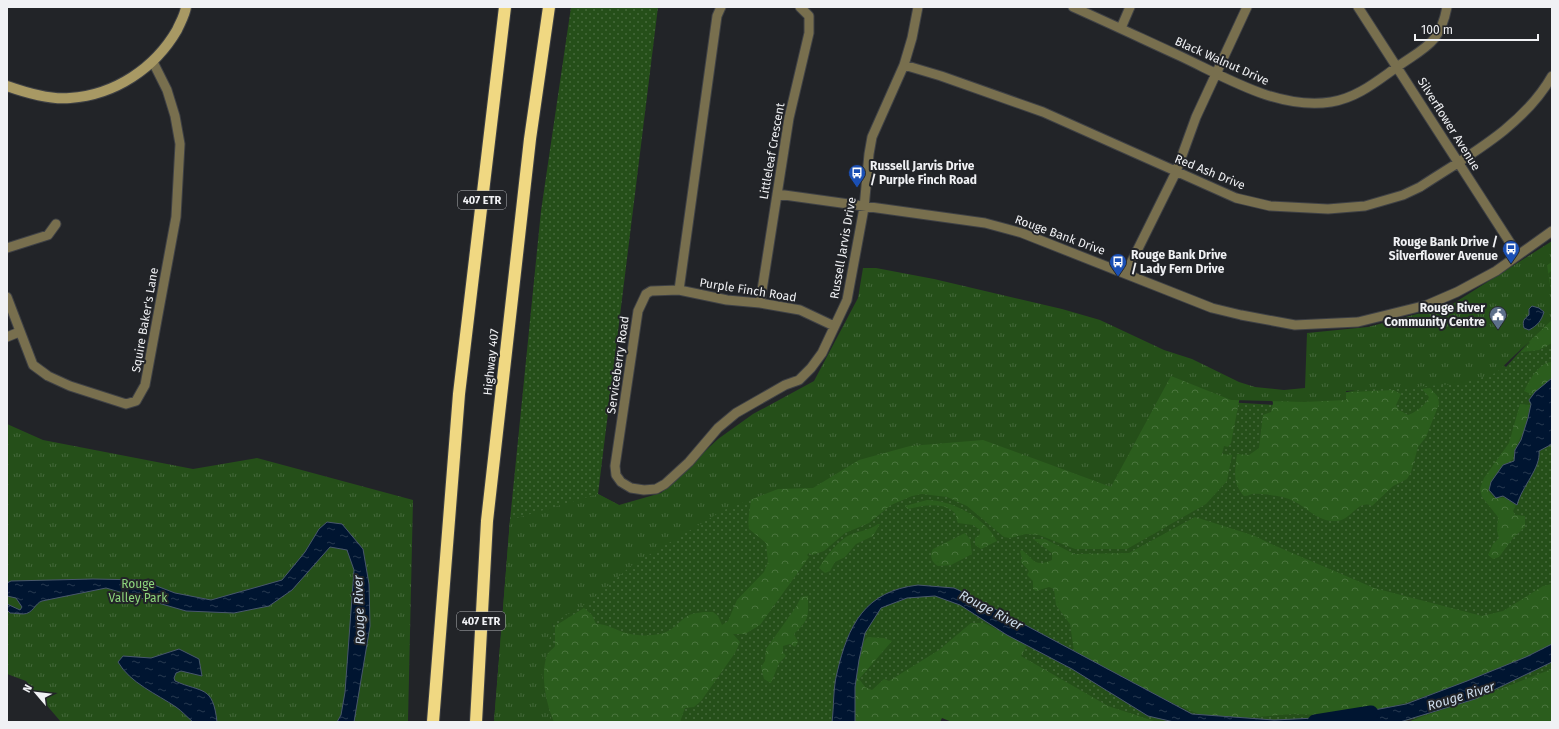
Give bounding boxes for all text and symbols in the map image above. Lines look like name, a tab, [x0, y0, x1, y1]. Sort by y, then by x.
scale bar	[1415, 16, 1538, 42]
text: 100 m	[1421, 23, 1453, 37]
street label: Black Walnut Drive	[1173, 34, 1271, 88]
street label: Silverflower Avenue	[1415, 75, 1483, 173]
street label: Littleleaf Crescent	[757, 101, 788, 200]
street label: Red Ash Drive	[1173, 151, 1247, 193]
place label: Russell Jarvis Drive / Purple Finch Road	[870, 159, 977, 187]
bus stop icon: Russell Jarvis Drive / Purple Finch Road	[847, 163, 867, 188]
road number: 407 ETR	[458, 191, 506, 209]
street label: Russell Jarvis Drive	[827, 196, 859, 300]
street label: Rouge Bank Drive	[1013, 212, 1107, 258]
place label: Rouge Bank Drive / Silverflower Avenue	[1389, 235, 1498, 263]
bus stop icon: Rouge Bank Drive / Silverflower Avenue	[1501, 239, 1521, 264]
place label: Rouge Bank Drive / Lady Fern Drive	[1131, 248, 1227, 276]
bus stop icon: Rouge Bank Drive / Lady Fern Drive	[1108, 252, 1128, 277]
street label: Squire Baker's Lane	[129, 266, 161, 374]
street label: Purple Finch Road	[698, 275, 798, 305]
place label: Rouge River Community Centre	[1384, 301, 1485, 329]
public building icon: Rouge River Community Centre	[1488, 305, 1508, 330]
street label: Serviceberry Road	[604, 315, 632, 415]
street label: Highway 407	[481, 328, 501, 396]
water label: Rouge River	[350, 574, 368, 645]
park label: Rouge Valley Park	[109, 577, 168, 605]
water label: Rouge River	[957, 587, 1026, 633]
road number: 407 ETR	[457, 612, 505, 630]
north arrow	[16, 673, 56, 713]
water label: Rouge River	[1426, 678, 1497, 713]
text: N	[20, 682, 35, 695]

